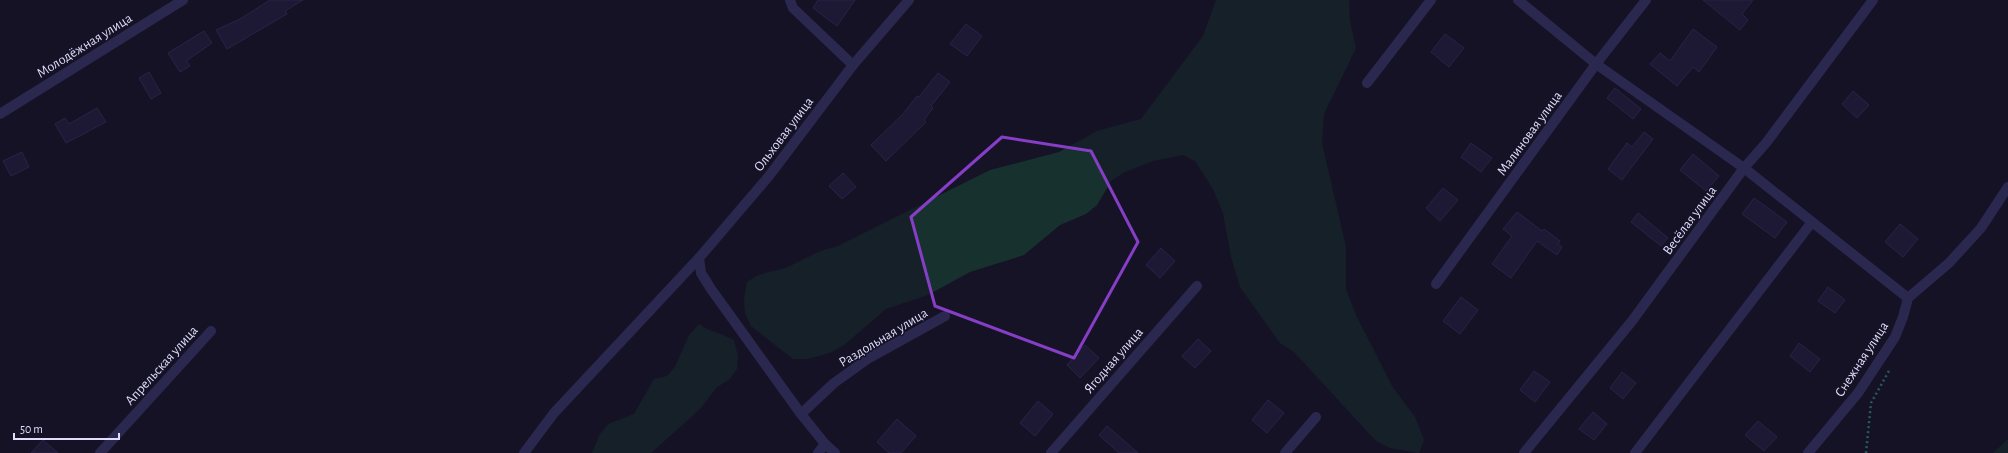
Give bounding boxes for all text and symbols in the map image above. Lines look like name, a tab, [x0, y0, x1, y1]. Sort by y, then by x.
street label: Молодёжная улица	[34, 11, 135, 81]
street label: Малиновая улица	[1495, 88, 1565, 178]
street label: Ольховая улица	[751, 94, 817, 174]
street label: Весёлая улица	[1660, 183, 1720, 258]
street label: Раздольная улица	[837, 306, 931, 370]
street label: Снежная улица	[1832, 319, 1892, 400]
street label: Апрельская улица	[123, 323, 201, 408]
street label: Ягодная улица	[1082, 325, 1146, 396]
scale bar	[14, 415, 119, 441]
text: 50 m	[20, 423, 43, 435]

